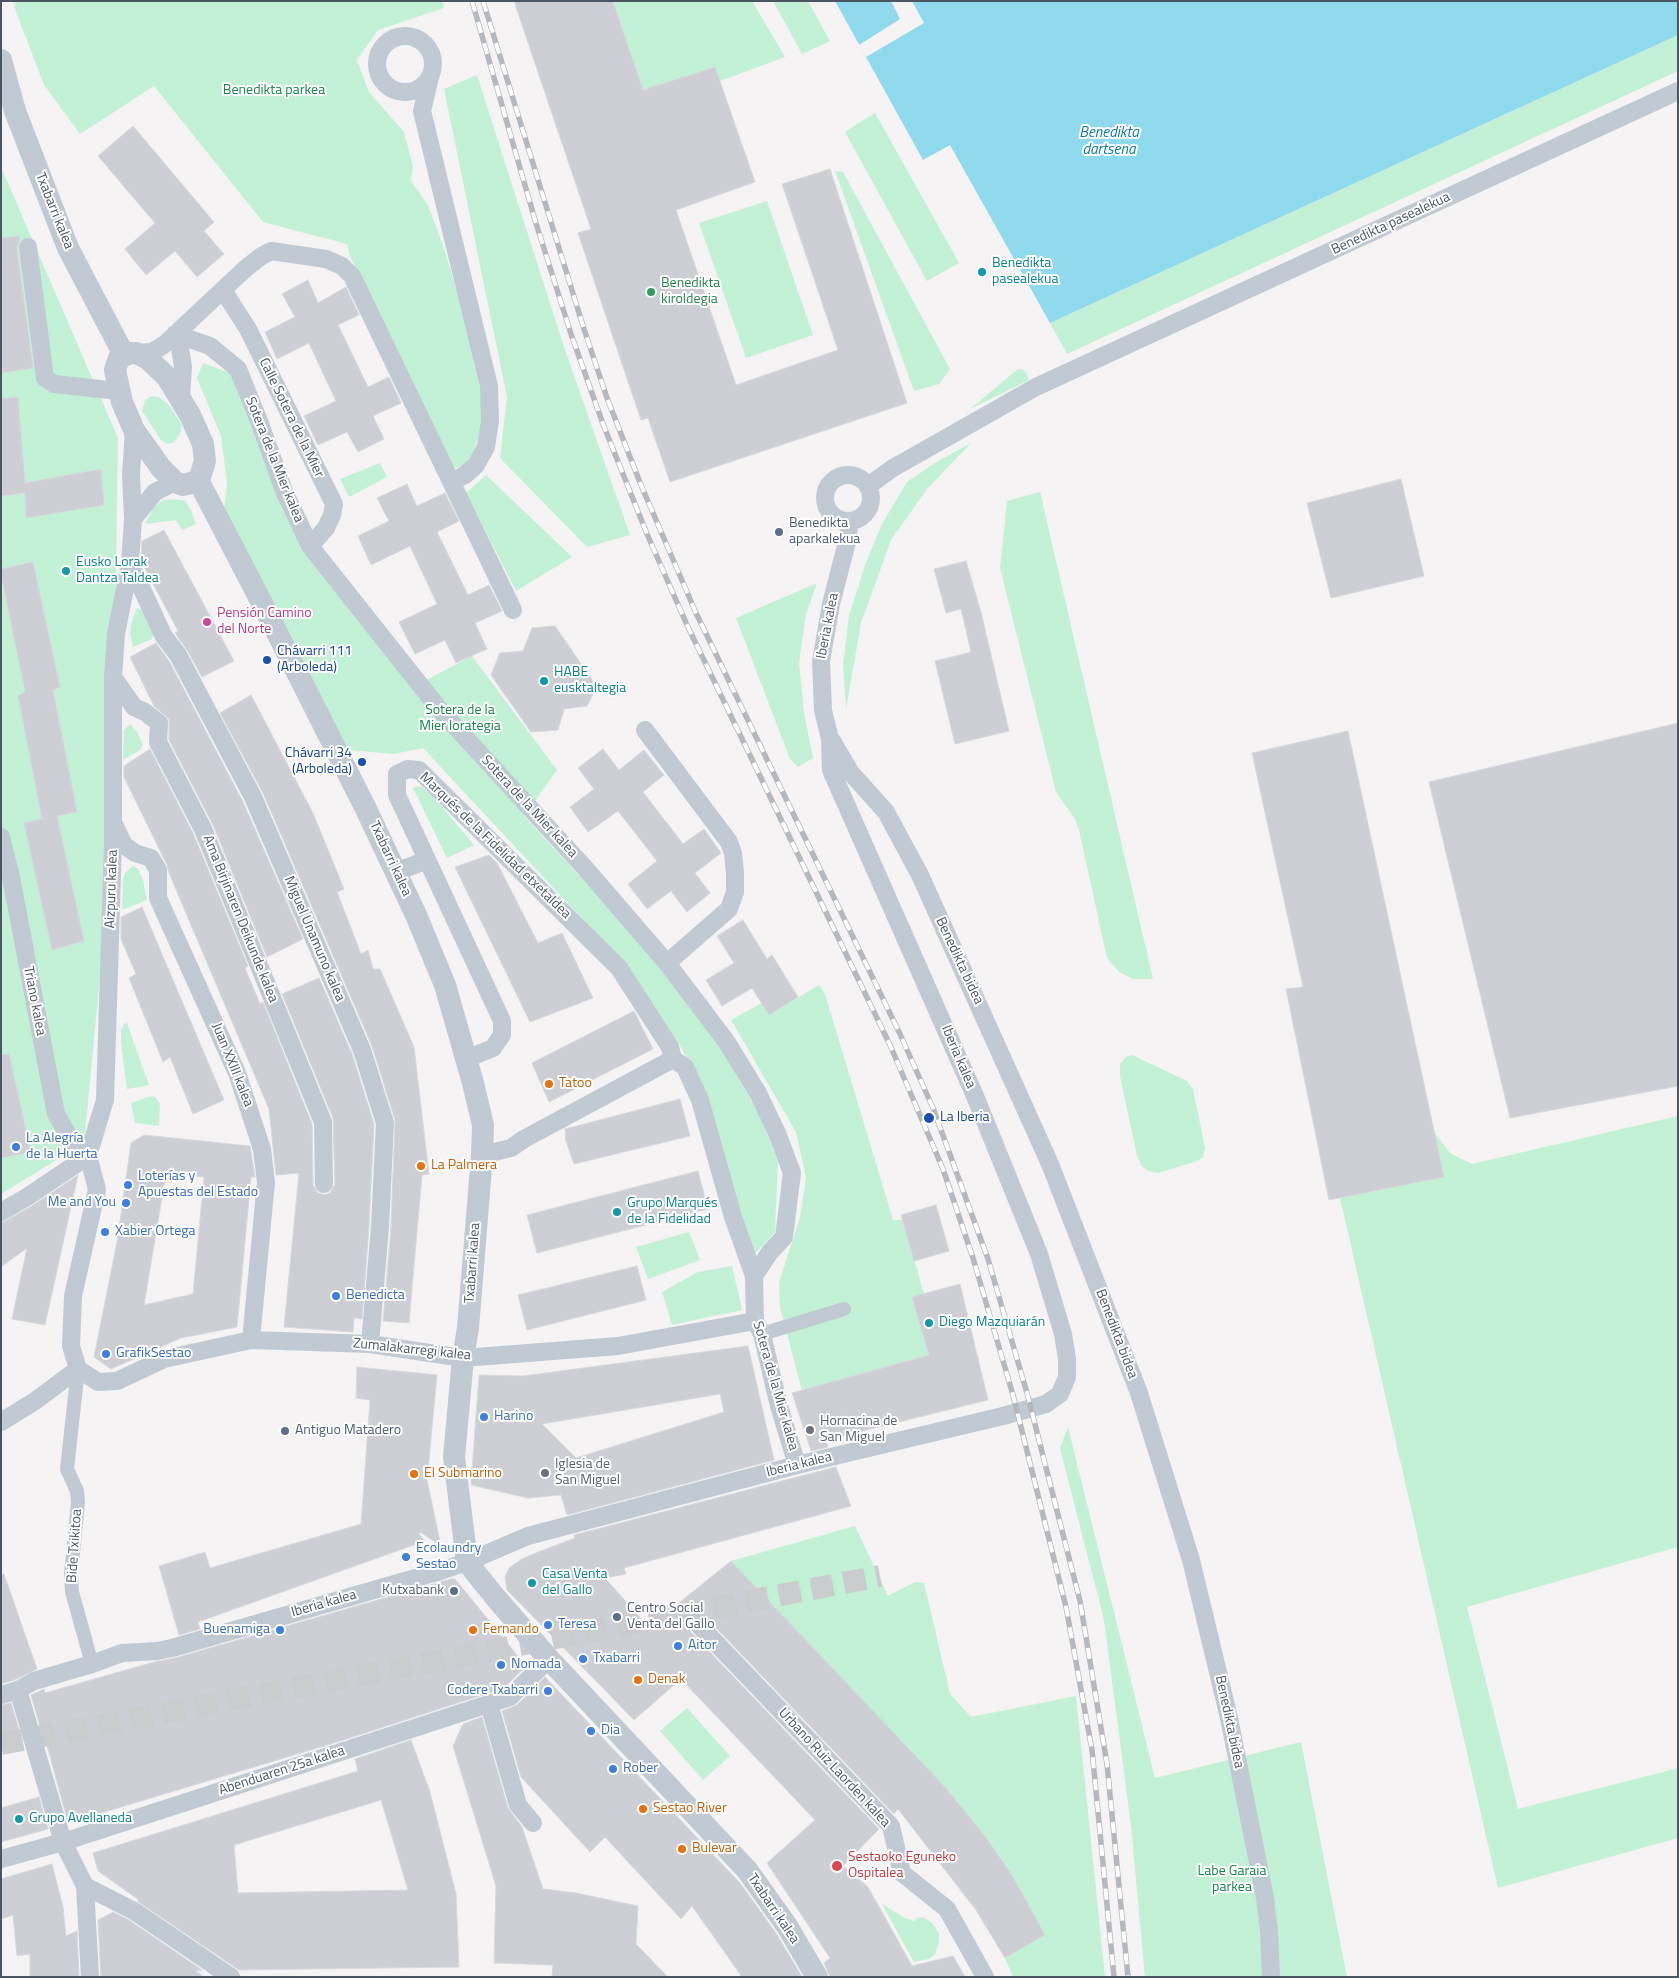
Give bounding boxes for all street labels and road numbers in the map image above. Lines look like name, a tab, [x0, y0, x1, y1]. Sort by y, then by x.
street label: Txabarri kalea	[31, 170, 77, 252]
street label: Benedikta pasealekua	[1329, 189, 1453, 259]
street label: Calle Sotera de la Mier	[255, 356, 327, 480]
street label: Sotera de la Mier kalea	[241, 395, 307, 525]
street label: Iberia kalea	[813, 592, 843, 660]
street label: Sotera de la Mier kalea	[477, 752, 581, 862]
street label: Marqués de la Fidelidad etxetaldea	[416, 769, 574, 923]
street label: Txabarri kalea	[365, 819, 415, 899]
street label: Ama Birjinaren Deikunde kalea	[199, 833, 281, 1005]
street label: Aizpuru kalea	[102, 849, 122, 929]
street label: Miguel Unamuno kalea	[280, 874, 348, 1004]
street label: Benedikta bidea	[931, 915, 987, 1007]
street label: Triano kalea	[19, 965, 49, 1037]
street label: Juan XXIII kalea	[208, 1021, 256, 1109]
street label: Iberia kalea	[937, 1023, 979, 1091]
street label: Txabarri kalea	[462, 1222, 484, 1304]
street label: Benedikta bidea	[1091, 1287, 1141, 1381]
street label: Sotera de la Mier kalea	[749, 1319, 801, 1453]
street label: Zumalakarregi kalea	[352, 1335, 472, 1365]
street label: Iberia kalea	[765, 1449, 833, 1481]
street label: Bide Txikitoa	[64, 1508, 86, 1584]
street label: Iberia kalea	[290, 1587, 358, 1621]
street label: Benedikta bidea	[1211, 1674, 1247, 1770]
street label: Urbano Ruiz Laorden kalea	[774, 1705, 894, 1831]
street label: Abenduaren 25a kalea	[217, 1743, 347, 1799]
street label: Txabarri kalea	[743, 1871, 803, 1947]

